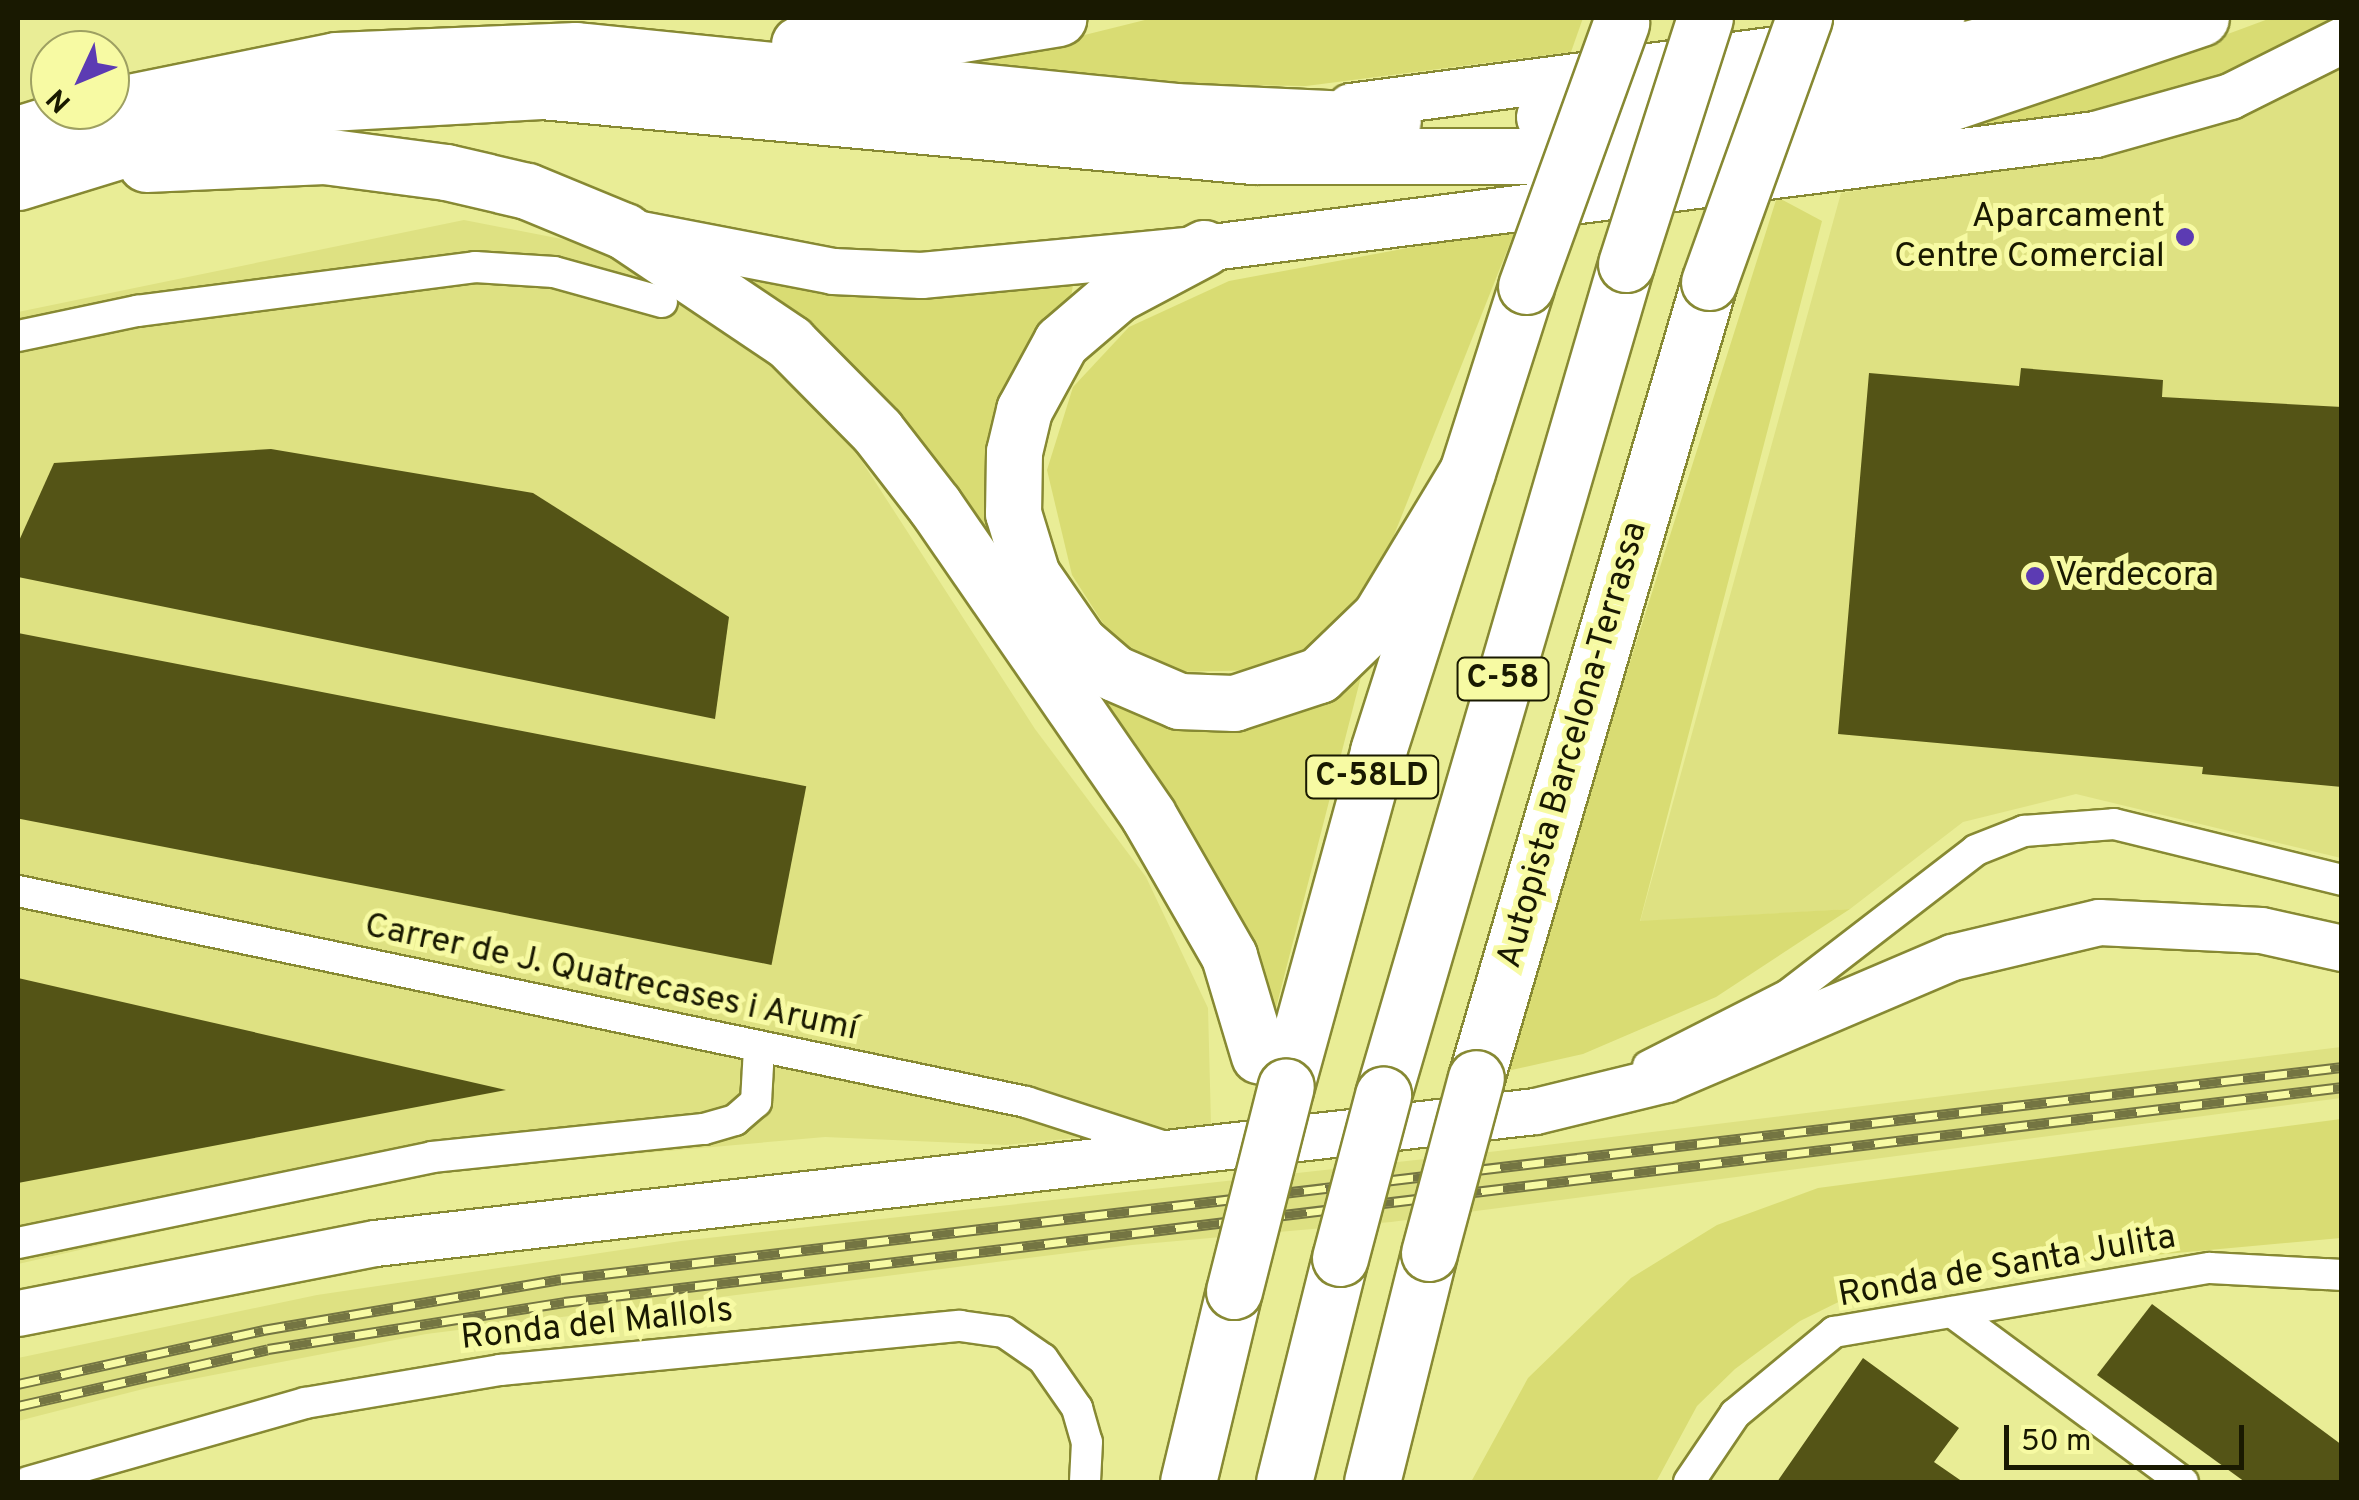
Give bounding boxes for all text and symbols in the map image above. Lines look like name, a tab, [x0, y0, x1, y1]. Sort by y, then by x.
north arrow	[30, 30, 130, 130]
text: N	[40, 80, 80, 119]
place label: Aparcament Centre Comercial	[1894, 196, 2165, 278]
marker: Aparcament Centre Comercial	[2174, 226, 2196, 248]
street label: Autopista Barcelona-Terrassa	[1489, 517, 1657, 973]
place label: Verdecora	[2055, 555, 2214, 597]
marker: Verdecora	[2024, 565, 2046, 587]
road number: C-58	[1456, 652, 1550, 706]
road number: C-58LD	[1304, 750, 1440, 804]
street label: Carrer de J. Quatrecases i Arumí	[360, 905, 862, 1051]
street label: Ronda de Santa Julita	[1835, 1217, 2179, 1317]
street label: Ronda del Mallols	[459, 1290, 735, 1360]
scale bar	[2009, 1405, 2249, 1467]
text: 50 m	[2021, 1424, 2091, 1461]

